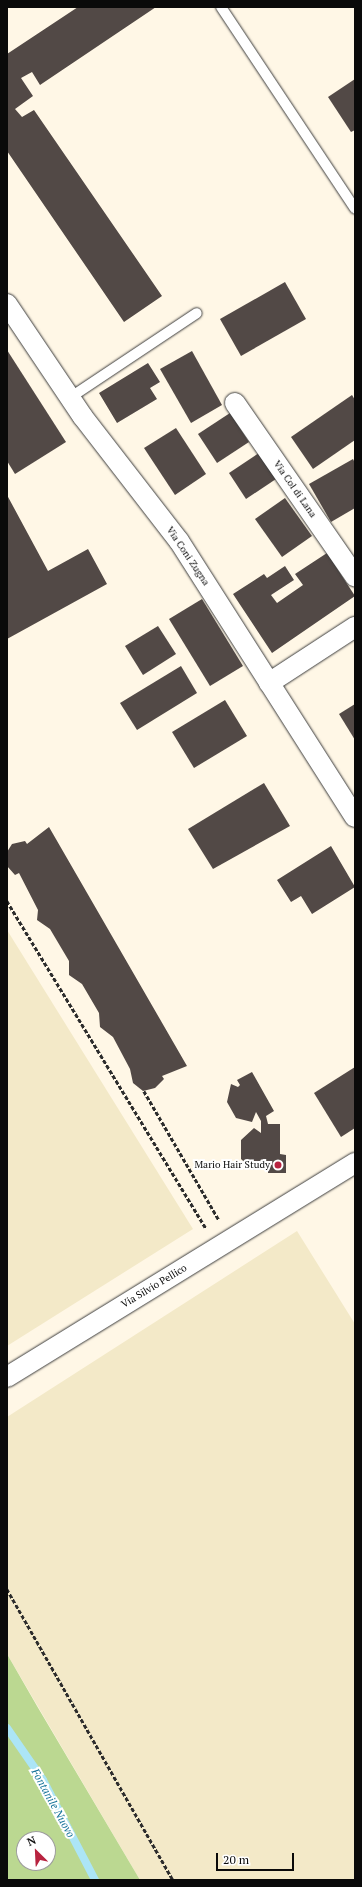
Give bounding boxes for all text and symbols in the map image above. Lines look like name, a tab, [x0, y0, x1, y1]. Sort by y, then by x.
street label: Via Col di Lana	[271, 458, 319, 520]
street label: Via Coni Zugna	[164, 524, 212, 588]
place label: Mario Hair Study	[194, 1159, 270, 1171]
marker: Mario Hair Study	[273, 1160, 283, 1170]
street label: Via Silvio Pellico	[119, 1262, 189, 1310]
water label: Fontanile Nuovo	[29, 1766, 77, 1840]
north arrow	[16, 1831, 56, 1871]
scale bar	[218, 1845, 296, 1871]
text: 20 m	[223, 1852, 249, 1867]

